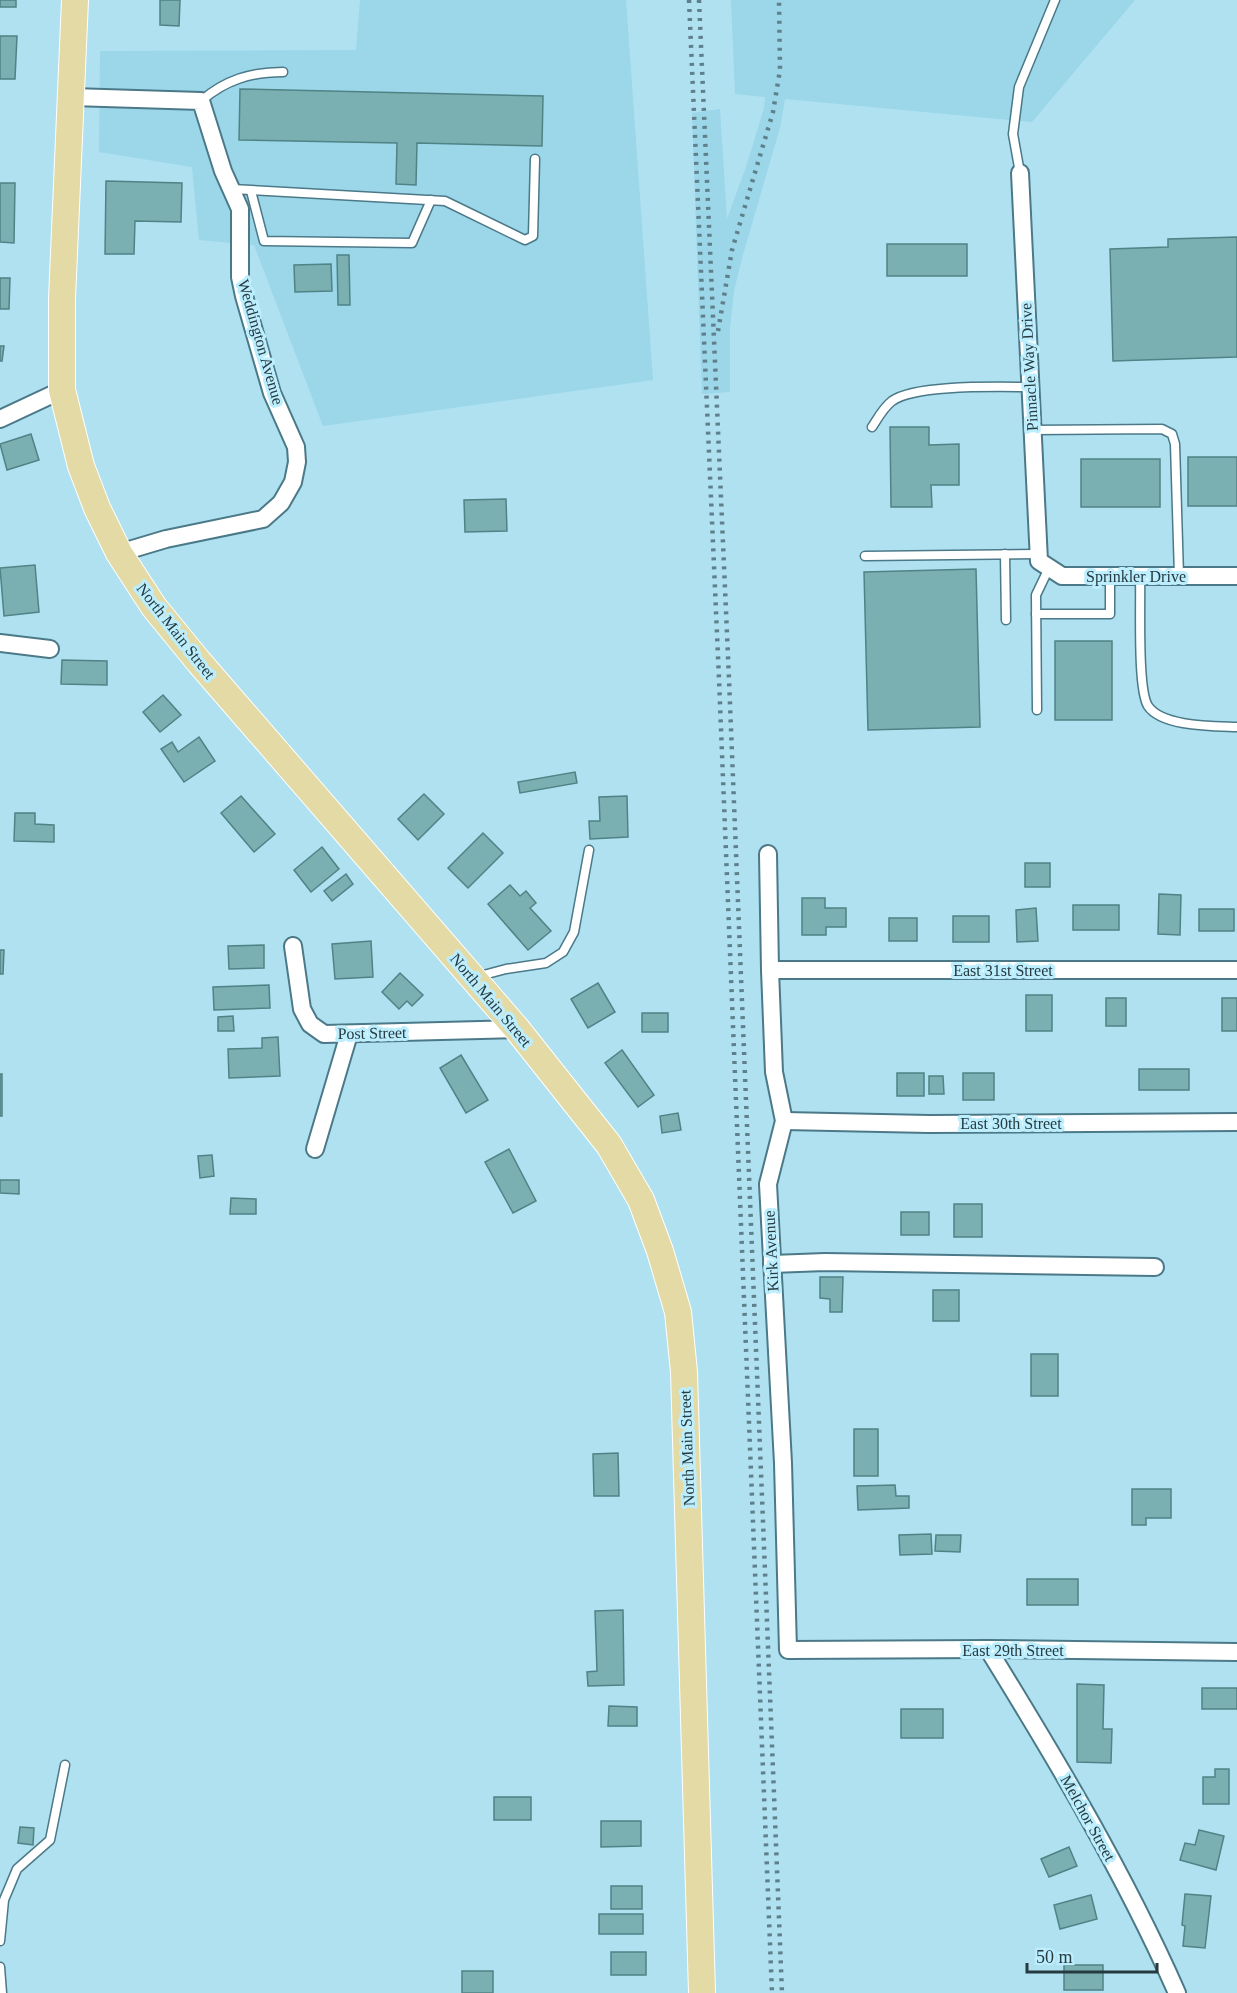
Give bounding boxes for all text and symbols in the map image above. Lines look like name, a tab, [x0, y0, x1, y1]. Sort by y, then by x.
street label: Weddington Avenue	[234, 277, 287, 407]
street label: Pinnacle Way Drive	[1017, 303, 1042, 431]
street label: Sprinkler Drive	[1086, 568, 1186, 586]
street label: North Main Street	[133, 580, 219, 683]
street label: North Main Street	[447, 950, 535, 1050]
street label: East 31st Street	[953, 962, 1053, 979]
street label: Post Street	[337, 1024, 407, 1042]
street label: East 30th Street	[960, 1115, 1062, 1132]
street label: Kirk Avenue	[760, 1210, 782, 1292]
street label: North Main Street	[676, 1389, 698, 1506]
street label: East 29th Street	[962, 1642, 1064, 1659]
street label: Melchor Street	[1057, 1772, 1119, 1864]
scale bar	[1027, 1936, 1158, 1974]
text: 50 m	[1036, 1947, 1073, 1967]

